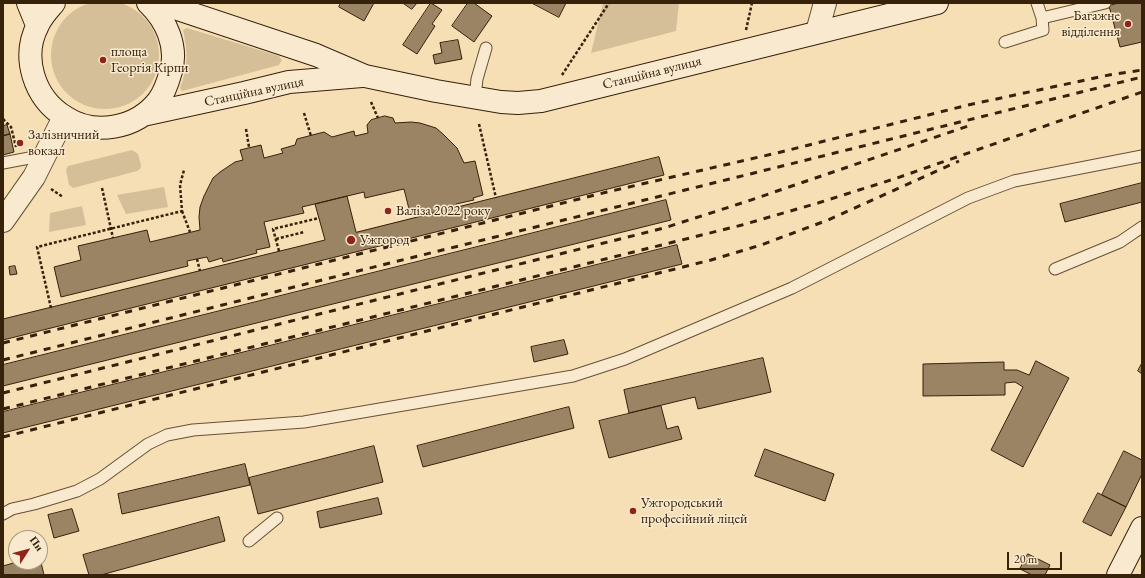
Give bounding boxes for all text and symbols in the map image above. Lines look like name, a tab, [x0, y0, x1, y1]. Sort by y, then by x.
place label: Багажне відділення	[1061, 8, 1120, 40]
marker: Багажне відділення	[1123, 19, 1133, 29]
place label: площа Георгія Кірпи	[111, 44, 188, 76]
street label: Станційна вулиця	[601, 53, 703, 93]
marker: площа Георгія Кірпи	[98, 55, 108, 65]
street label: Станційна вулиця	[203, 73, 305, 111]
place label: Залізничний вокзал	[28, 127, 99, 160]
marker: Залізничний вокзал	[15, 138, 25, 148]
place label: Валіза 2022 року	[396, 203, 490, 219]
marker: Валіза 2022 року	[383, 206, 393, 216]
place label: Ужгород	[360, 232, 409, 248]
marker: Ужгород	[345, 234, 357, 246]
place label: Ужгородський професійний ліцей	[641, 495, 747, 528]
marker: Ужгородський професійний ліцей	[628, 506, 638, 516]
north arrow	[8, 530, 48, 570]
text: Пн	[27, 533, 47, 554]
scale bar	[1009, 544, 1064, 570]
text: 20 m	[1014, 551, 1037, 567]

